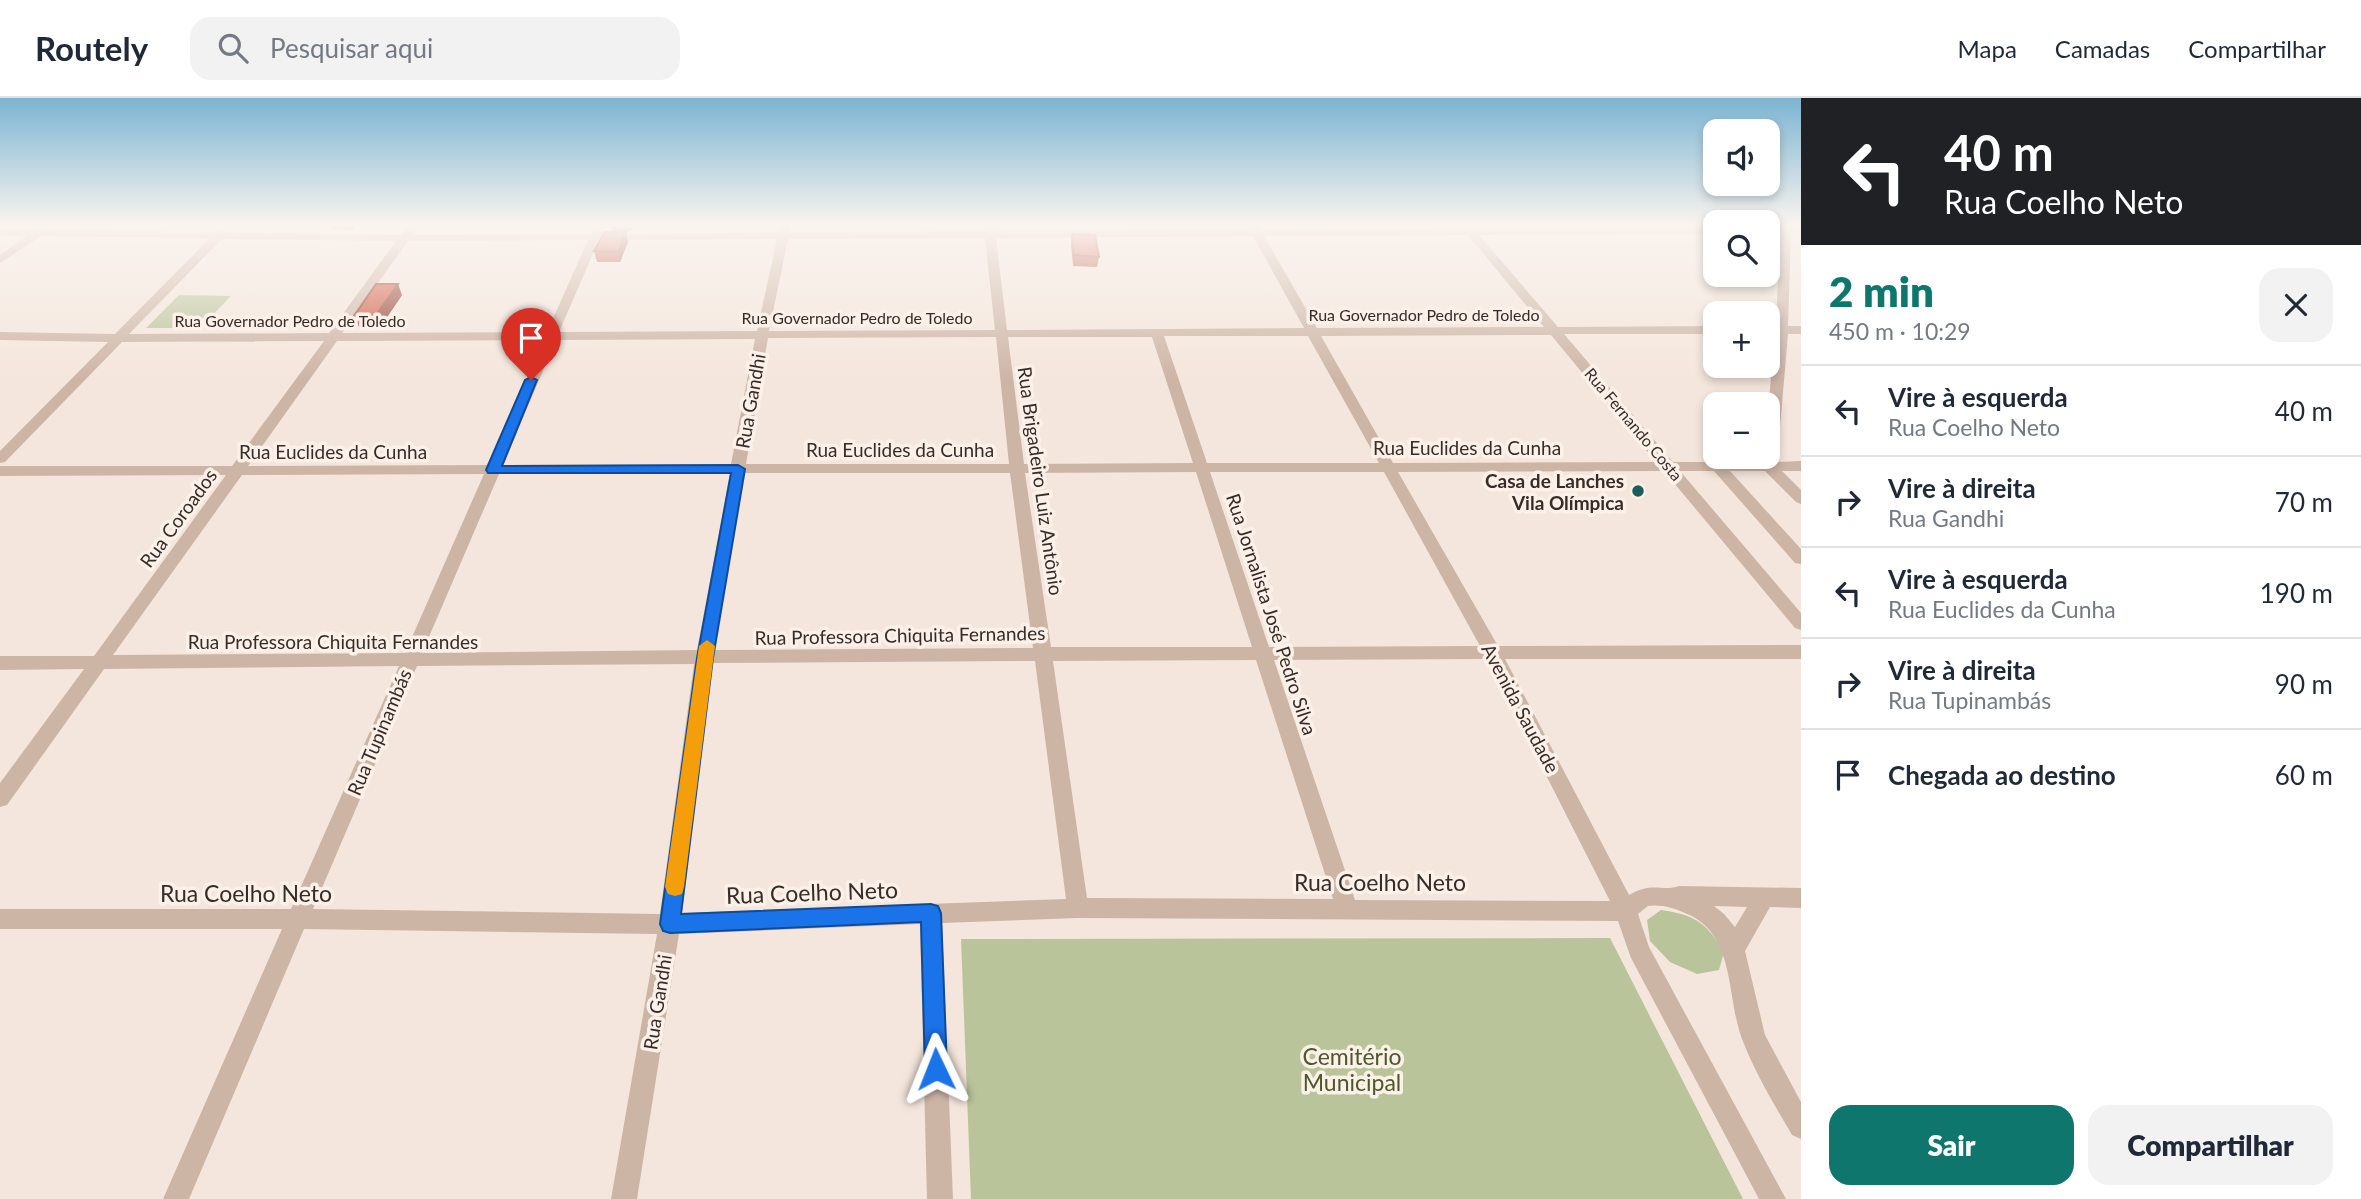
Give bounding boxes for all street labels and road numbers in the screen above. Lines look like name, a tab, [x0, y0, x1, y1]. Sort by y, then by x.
street label: Rua Governador Pedro de Toledo	[1308, 305, 1540, 324]
street label: Rua Governador Pedro de Toledo	[741, 308, 973, 327]
street label: Rua Governador Pedro de Toledo	[174, 311, 406, 330]
street label: Rua Gandhi	[730, 352, 770, 450]
street label: Rua Fernando Costa	[1581, 364, 1687, 484]
street label: Rua Brigadeiro Luiz Antônio	[1014, 365, 1068, 597]
street label: Rua Euclides da Cunha	[1373, 436, 1561, 459]
street label: Rua Euclides da Cunha	[806, 438, 994, 461]
street label: Rua Euclides da Cunha	[239, 440, 427, 463]
street label: Rua Coroados	[135, 464, 221, 572]
street label: Rua Jornalista José Pedro Silva	[1222, 490, 1322, 738]
street label: Rua Professora Chiquita Fernandes	[755, 621, 1045, 649]
street label: Rua Professora Chiquita Fernandes	[188, 630, 478, 653]
street label: Avenida Saudade	[1477, 640, 1565, 776]
street label: Rua Tupinambás	[342, 665, 416, 799]
street label: Rua Coelho Neto	[1294, 868, 1466, 896]
street label: Rua Coelho Neto	[726, 875, 898, 909]
street label: Rua Coelho Neto	[160, 879, 332, 907]
street label: Rua Gandhi	[638, 953, 676, 1051]

